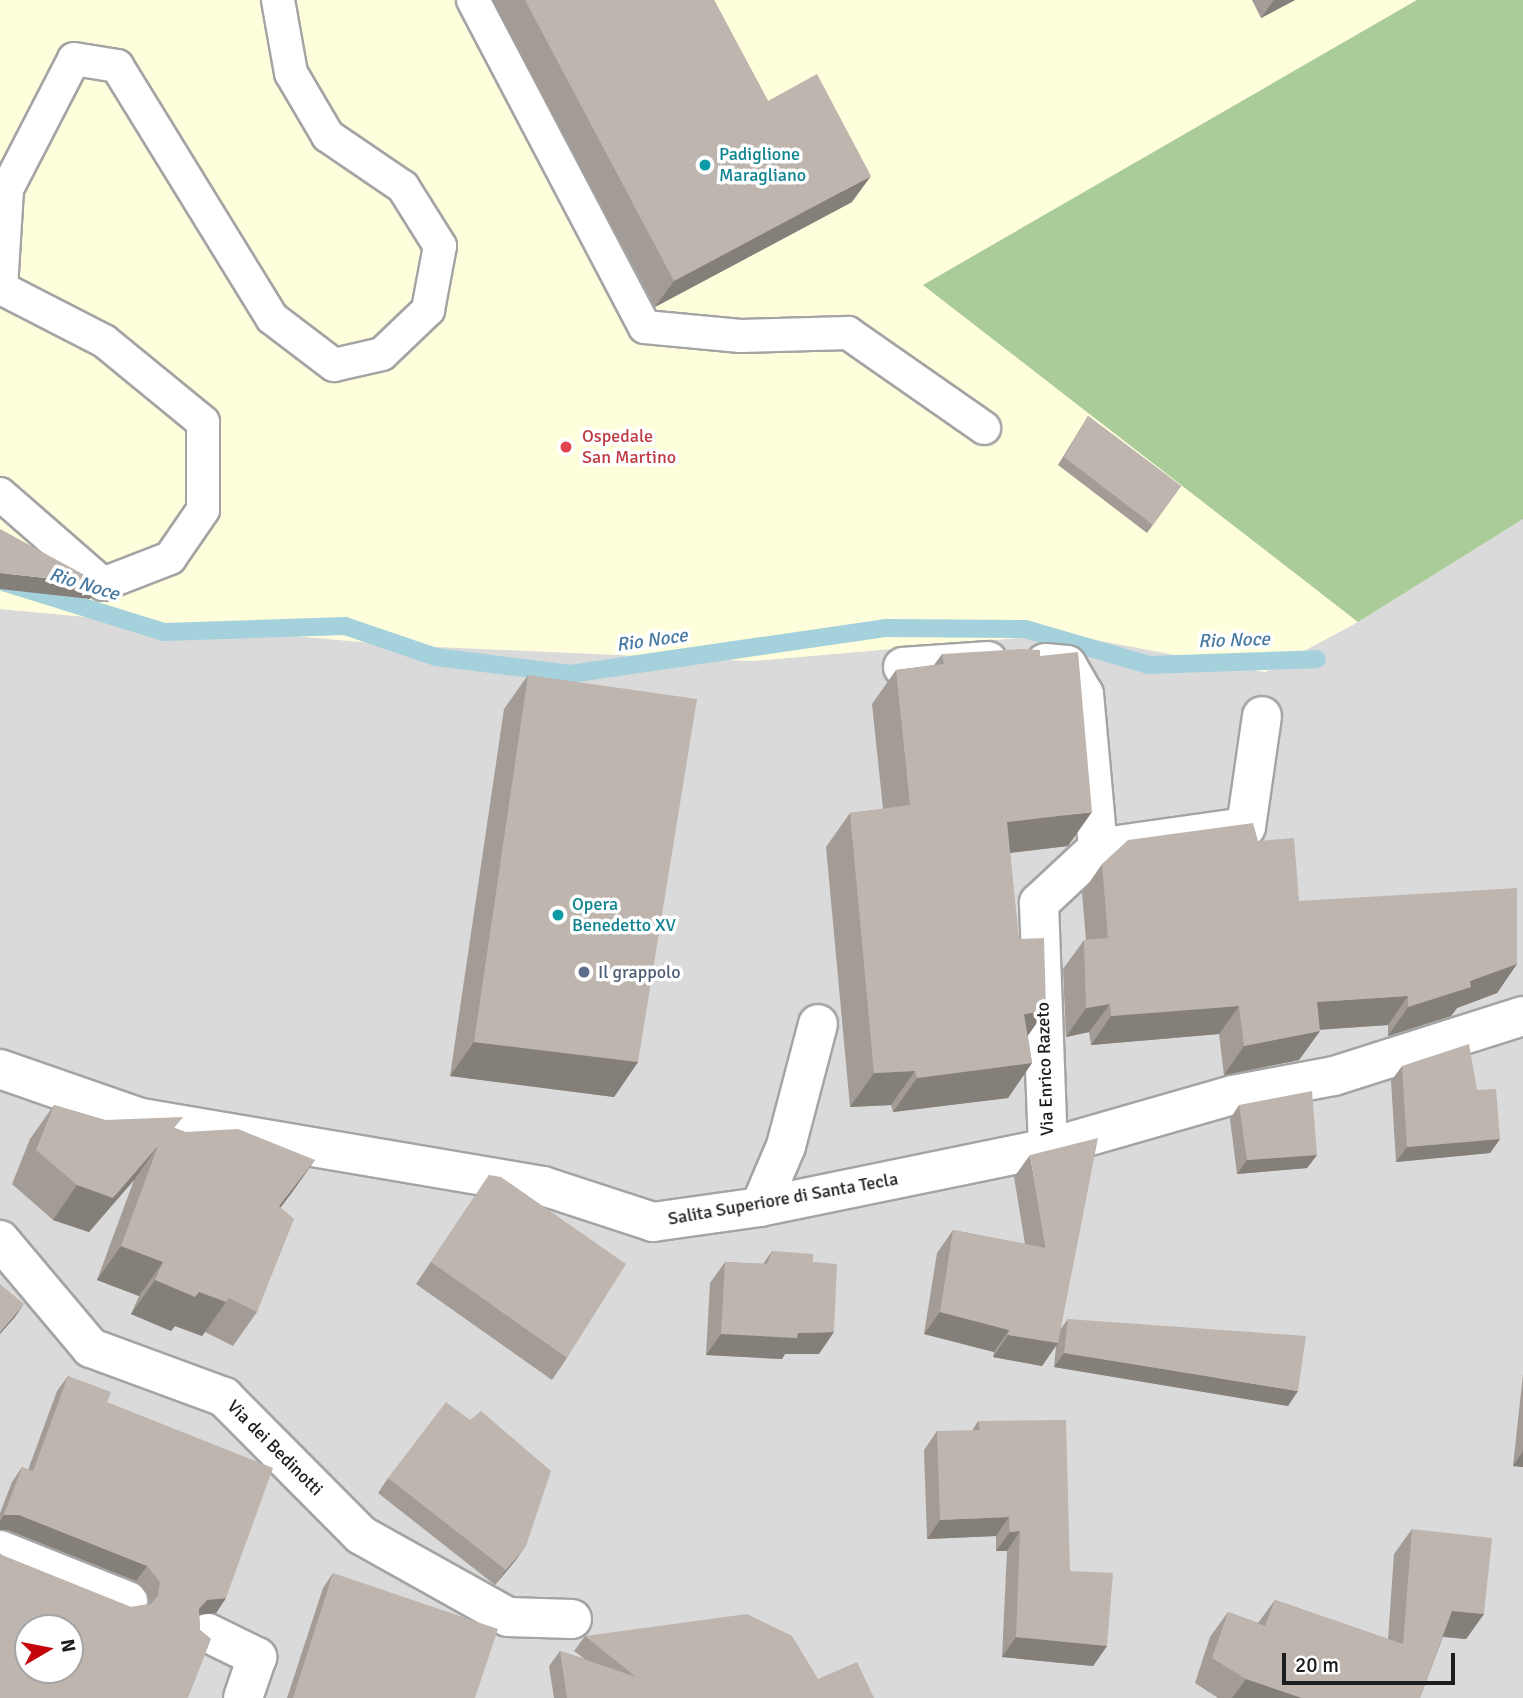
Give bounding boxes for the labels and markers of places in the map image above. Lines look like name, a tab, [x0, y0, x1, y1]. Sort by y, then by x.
place label: Padiglione Maragliano	[719, 144, 806, 186]
marker: Padiglione Maragliano	[697, 157, 713, 173]
place label: Ospedale San Martino	[582, 426, 676, 468]
marker: Ospedale San Martino	[556, 437, 576, 457]
place label: Opera Benedetto XV	[572, 894, 676, 936]
marker: Opera Benedetto XV	[550, 907, 566, 923]
place label: Il grappolo	[598, 961, 681, 983]
marker: Il grappolo	[576, 964, 592, 980]

